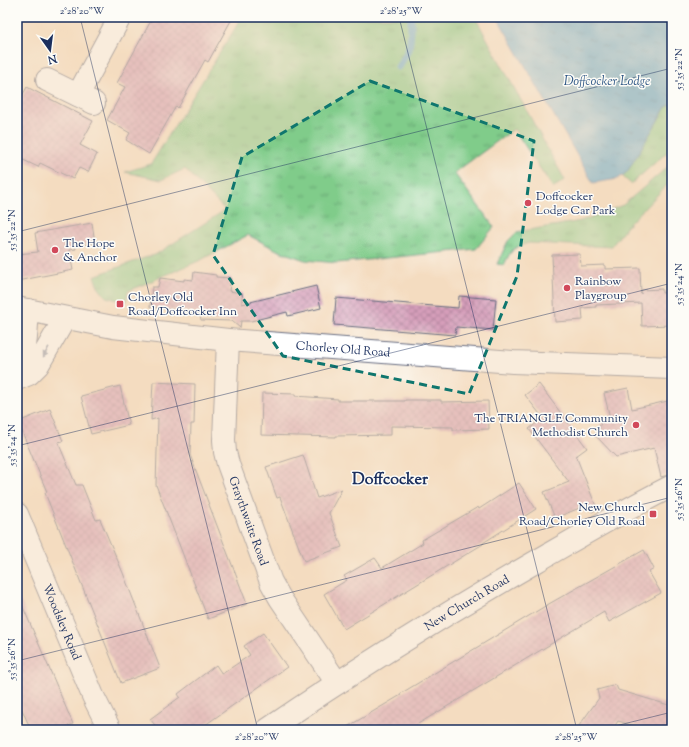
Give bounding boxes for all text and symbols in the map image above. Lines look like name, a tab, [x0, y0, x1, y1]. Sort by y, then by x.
text: 2°28'20"W	[60, 4, 104, 19]
text: 2°28'25"W	[380, 4, 422, 19]
north arrow	[30, 30, 70, 70]
text: 53°35'22"N	[672, 48, 687, 91]
text: N	[46, 50, 59, 68]
water label: Doffcocker Lodge	[564, 73, 650, 91]
place label: Doffcocker Lodge Car Park	[536, 188, 616, 220]
marker: Doffcocker Lodge Car Park	[523, 198, 533, 208]
text: 53°35'22"N	[5, 209, 20, 252]
place label: The Hope & Anchor	[63, 235, 117, 267]
marker: The Hope & Anchor	[50, 245, 60, 255]
text: 53°35'24"N	[672, 263, 687, 306]
place label: Rainbow Playgroup	[575, 273, 627, 305]
marker: Rainbow Playgroup	[562, 283, 572, 293]
place label: Chorley Old Road/Doffcocker Inn	[128, 289, 237, 321]
marker: Chorley Old Road/Doffcocker Inn	[115, 299, 125, 309]
street label: Chorley Old Road	[295, 337, 391, 363]
one-way arrow	[42, 346, 49, 358]
place label: The TRIANGLE Community Methodist Church	[474, 410, 628, 442]
marker: The TRIANGLE Community Methodist Church	[631, 420, 641, 430]
text: 53°35'24"N	[5, 424, 20, 467]
district label: Doffcocker	[352, 469, 429, 492]
street label: Graythwaite Road	[223, 474, 272, 569]
text: 53°35'26"N	[672, 478, 687, 521]
place label: New Church Road/Chorley Old Road	[519, 499, 645, 531]
marker: New Church Road/Chorley Old Road	[648, 509, 658, 519]
street label: New Church Road	[421, 571, 513, 636]
street label: Woodsley Road	[37, 581, 85, 663]
text: 53°35'26"N	[5, 638, 20, 681]
text: 2°28'20"W	[235, 730, 279, 745]
text: 2°28'25"W	[555, 730, 597, 745]

